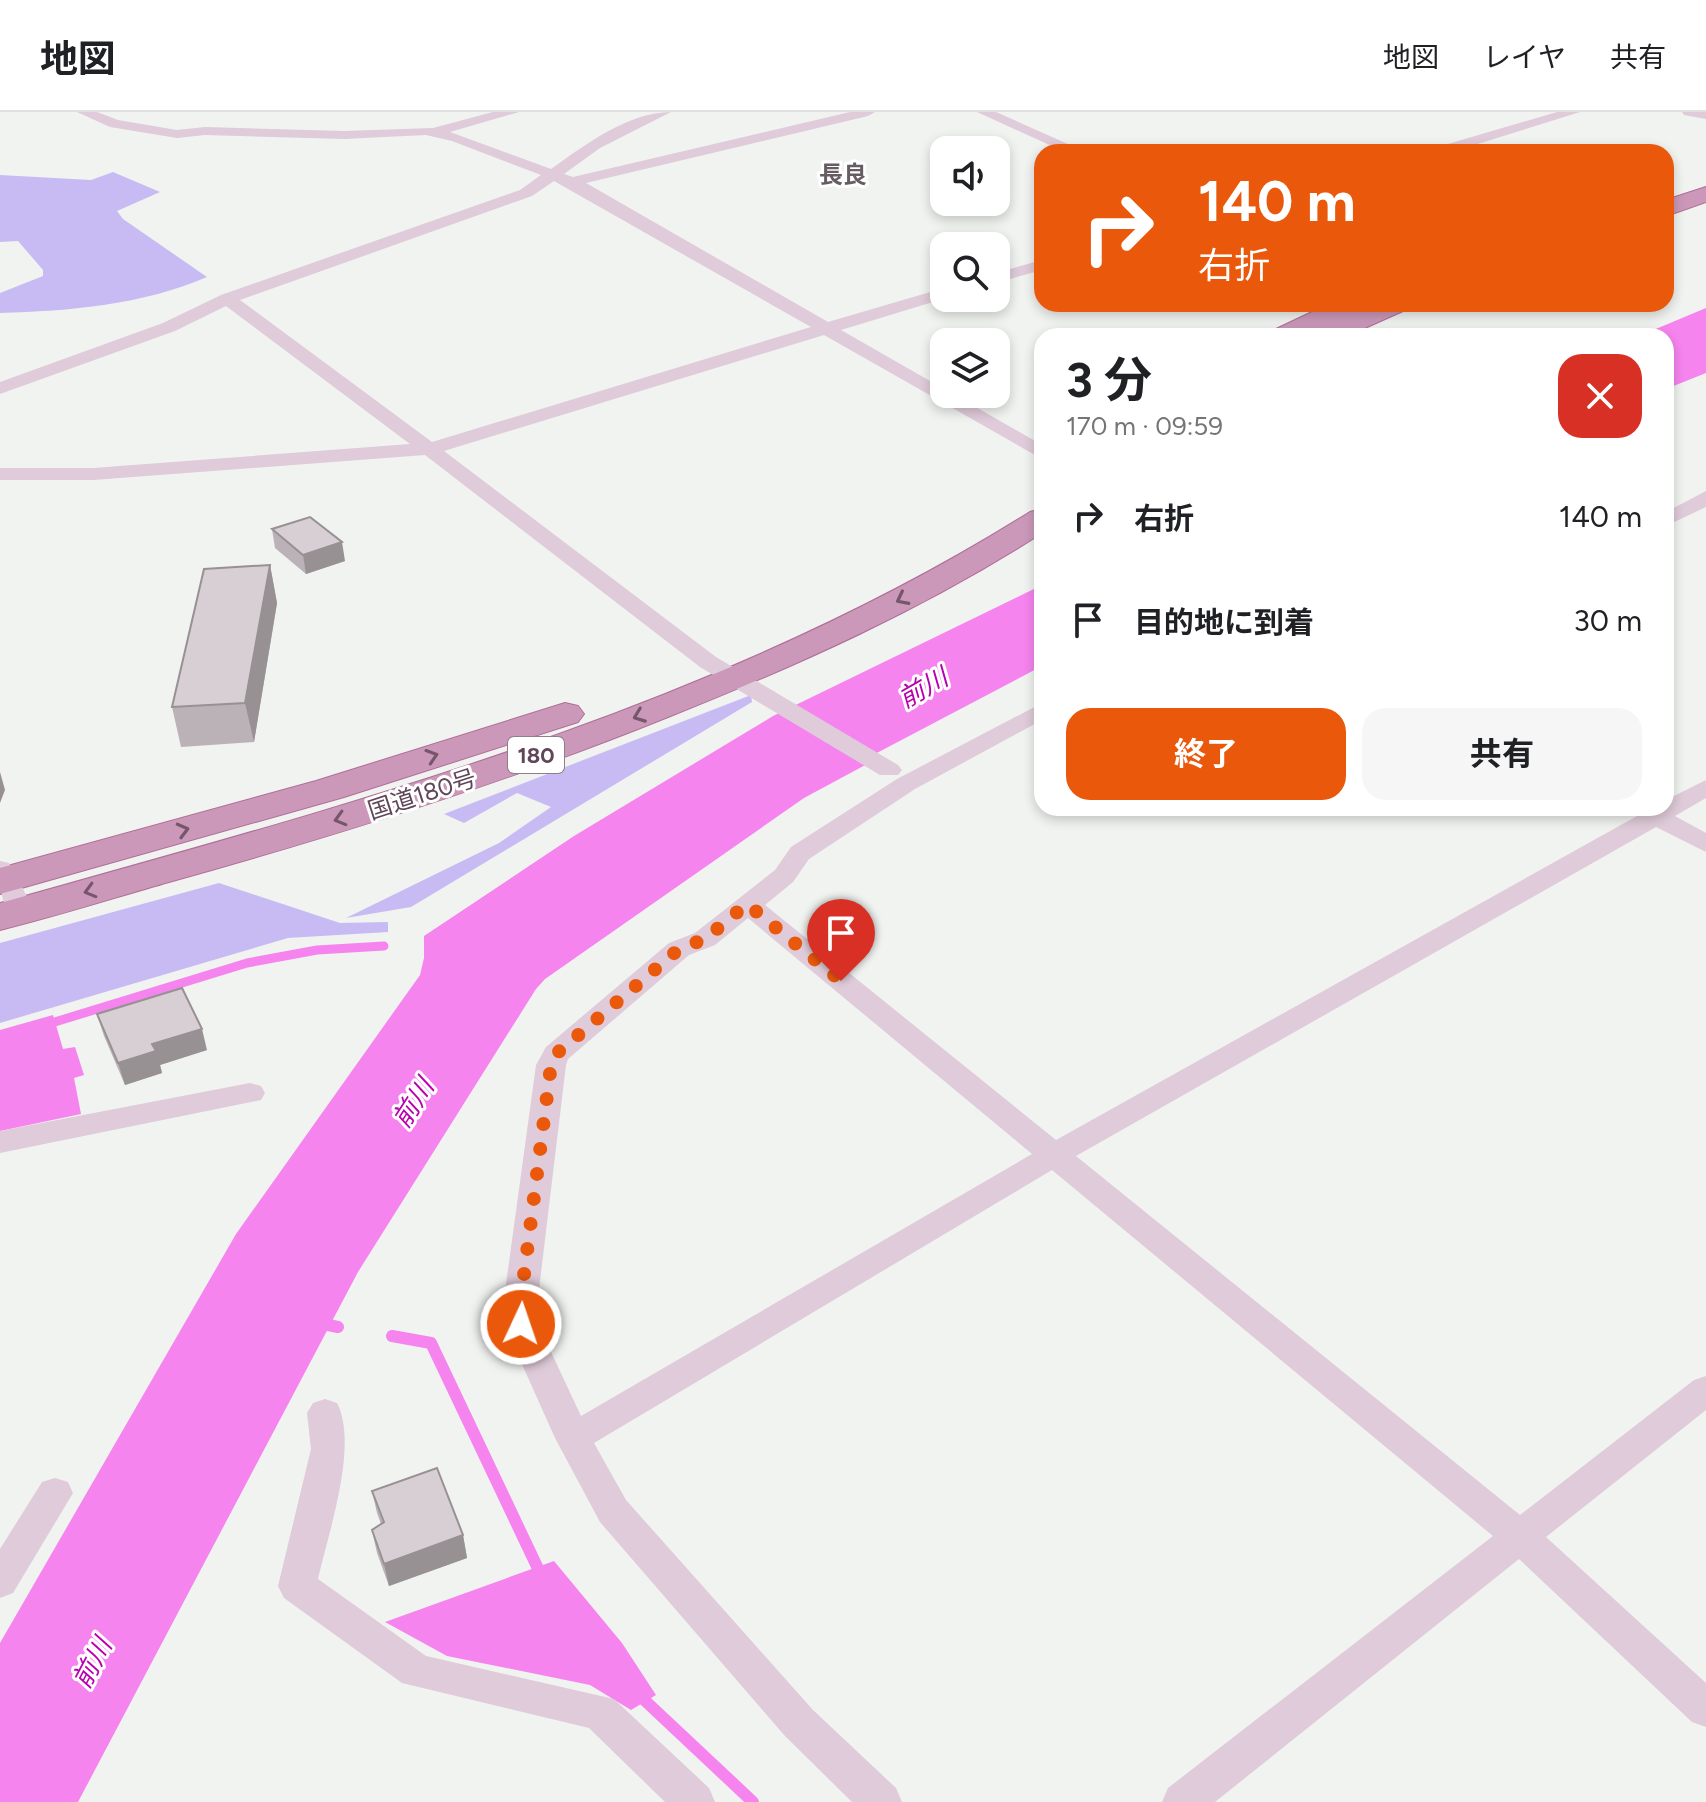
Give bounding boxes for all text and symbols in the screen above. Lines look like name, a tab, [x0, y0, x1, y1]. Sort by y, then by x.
text: 地図	[40, 36, 116, 82]
text: 地図	[1383, 40, 1439, 74]
text: レイヤ	[1483, 40, 1566, 74]
text: 共有	[1610, 40, 1666, 74]
map controls	[930, 136, 1010, 408]
button: sound	[930, 136, 1010, 216]
district label: 長良	[819, 160, 867, 189]
text: 140 m	[1198, 168, 1356, 235]
icon: right	[1066, 176, 1170, 280]
button: search	[930, 232, 1010, 312]
text: 右折	[1198, 244, 1270, 287]
button: layers	[930, 328, 1010, 408]
text: 3 分	[1066, 351, 1152, 409]
button: close	[1558, 354, 1642, 438]
text: 170 m · 09:59	[1066, 410, 1223, 442]
icon: right	[1066, 494, 1110, 538]
text: 140 m	[1559, 498, 1642, 535]
text: 右折	[1134, 500, 1194, 537]
one-way arrow	[895, 589, 910, 605]
icon: arrive	[1066, 598, 1110, 642]
text: 30 m	[1574, 602, 1642, 639]
text: 目的地に到着	[1134, 604, 1314, 641]
water label: 前川	[892, 660, 956, 715]
one-way arrow	[633, 706, 647, 723]
button: 終了	[1066, 708, 1346, 800]
button: 共有	[1362, 708, 1642, 800]
road number: 180	[508, 737, 564, 773]
one-way arrow	[425, 750, 439, 766]
street label: 国道180号	[364, 763, 480, 825]
one-way arrow	[334, 810, 348, 826]
one-way arrow	[176, 823, 190, 839]
one-way arrow	[84, 882, 98, 898]
pin	[807, 899, 875, 981]
icon: arrive	[819, 911, 863, 955]
water label: 前川	[385, 1070, 442, 1134]
position arrow	[479, 1282, 563, 1366]
water label: 前川	[66, 1630, 120, 1693]

